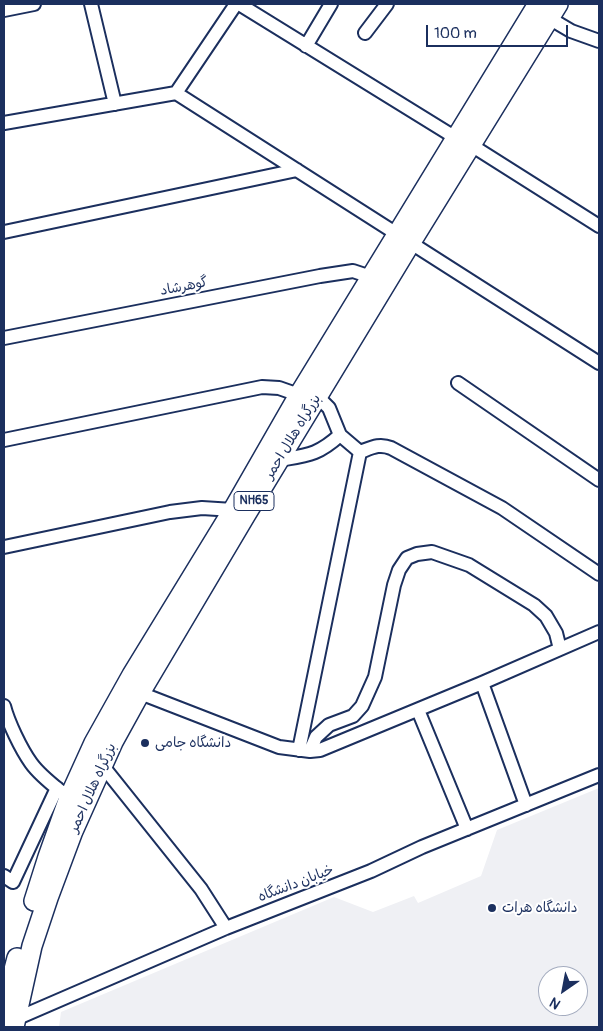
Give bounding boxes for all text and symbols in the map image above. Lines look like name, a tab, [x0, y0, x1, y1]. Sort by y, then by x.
scale bar	[428, 15, 570, 47]
text: 100 m	[434, 24, 477, 43]
street label: گوهرشاد	[159, 274, 209, 300]
street label: بزرگراه هلال احمر	[261, 391, 325, 483]
road number: NH65	[234, 492, 274, 511]
place label: دانشگاه جامی	[155, 735, 231, 751]
marker: دانشگاه جامی	[139, 737, 151, 749]
street label: بزرگراه هلال احمر	[66, 741, 120, 835]
street label: خیابان دانشگاه	[256, 862, 336, 906]
place label: دانشگاه هرات	[502, 900, 577, 916]
marker: دانشگاه هرات	[486, 902, 498, 914]
north arrow	[538, 966, 588, 1016]
text: N	[547, 993, 564, 1013]

